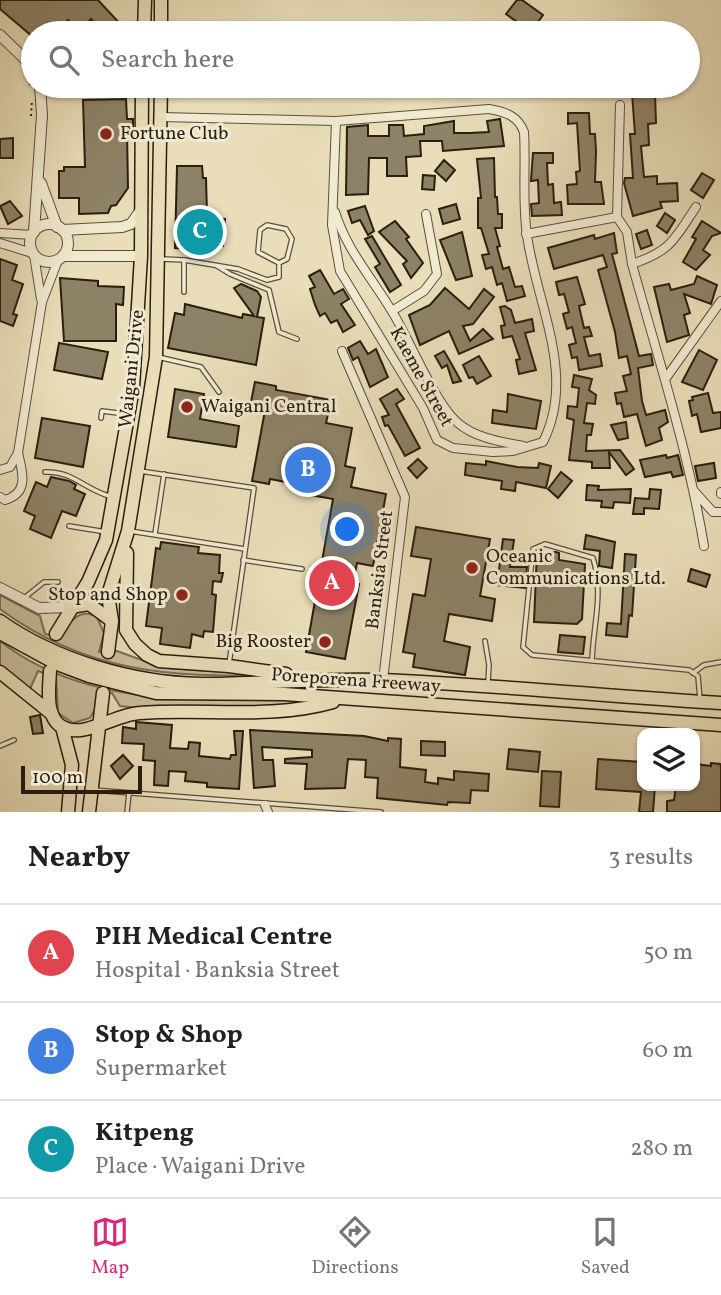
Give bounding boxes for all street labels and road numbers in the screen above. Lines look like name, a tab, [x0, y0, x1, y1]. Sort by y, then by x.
street label: Waigani Drive	[113, 308, 151, 430]
street label: Kaeme Street	[383, 322, 459, 432]
street label: Banksia Street	[360, 509, 400, 631]
street label: Poreporena Freeway	[270, 662, 442, 700]

